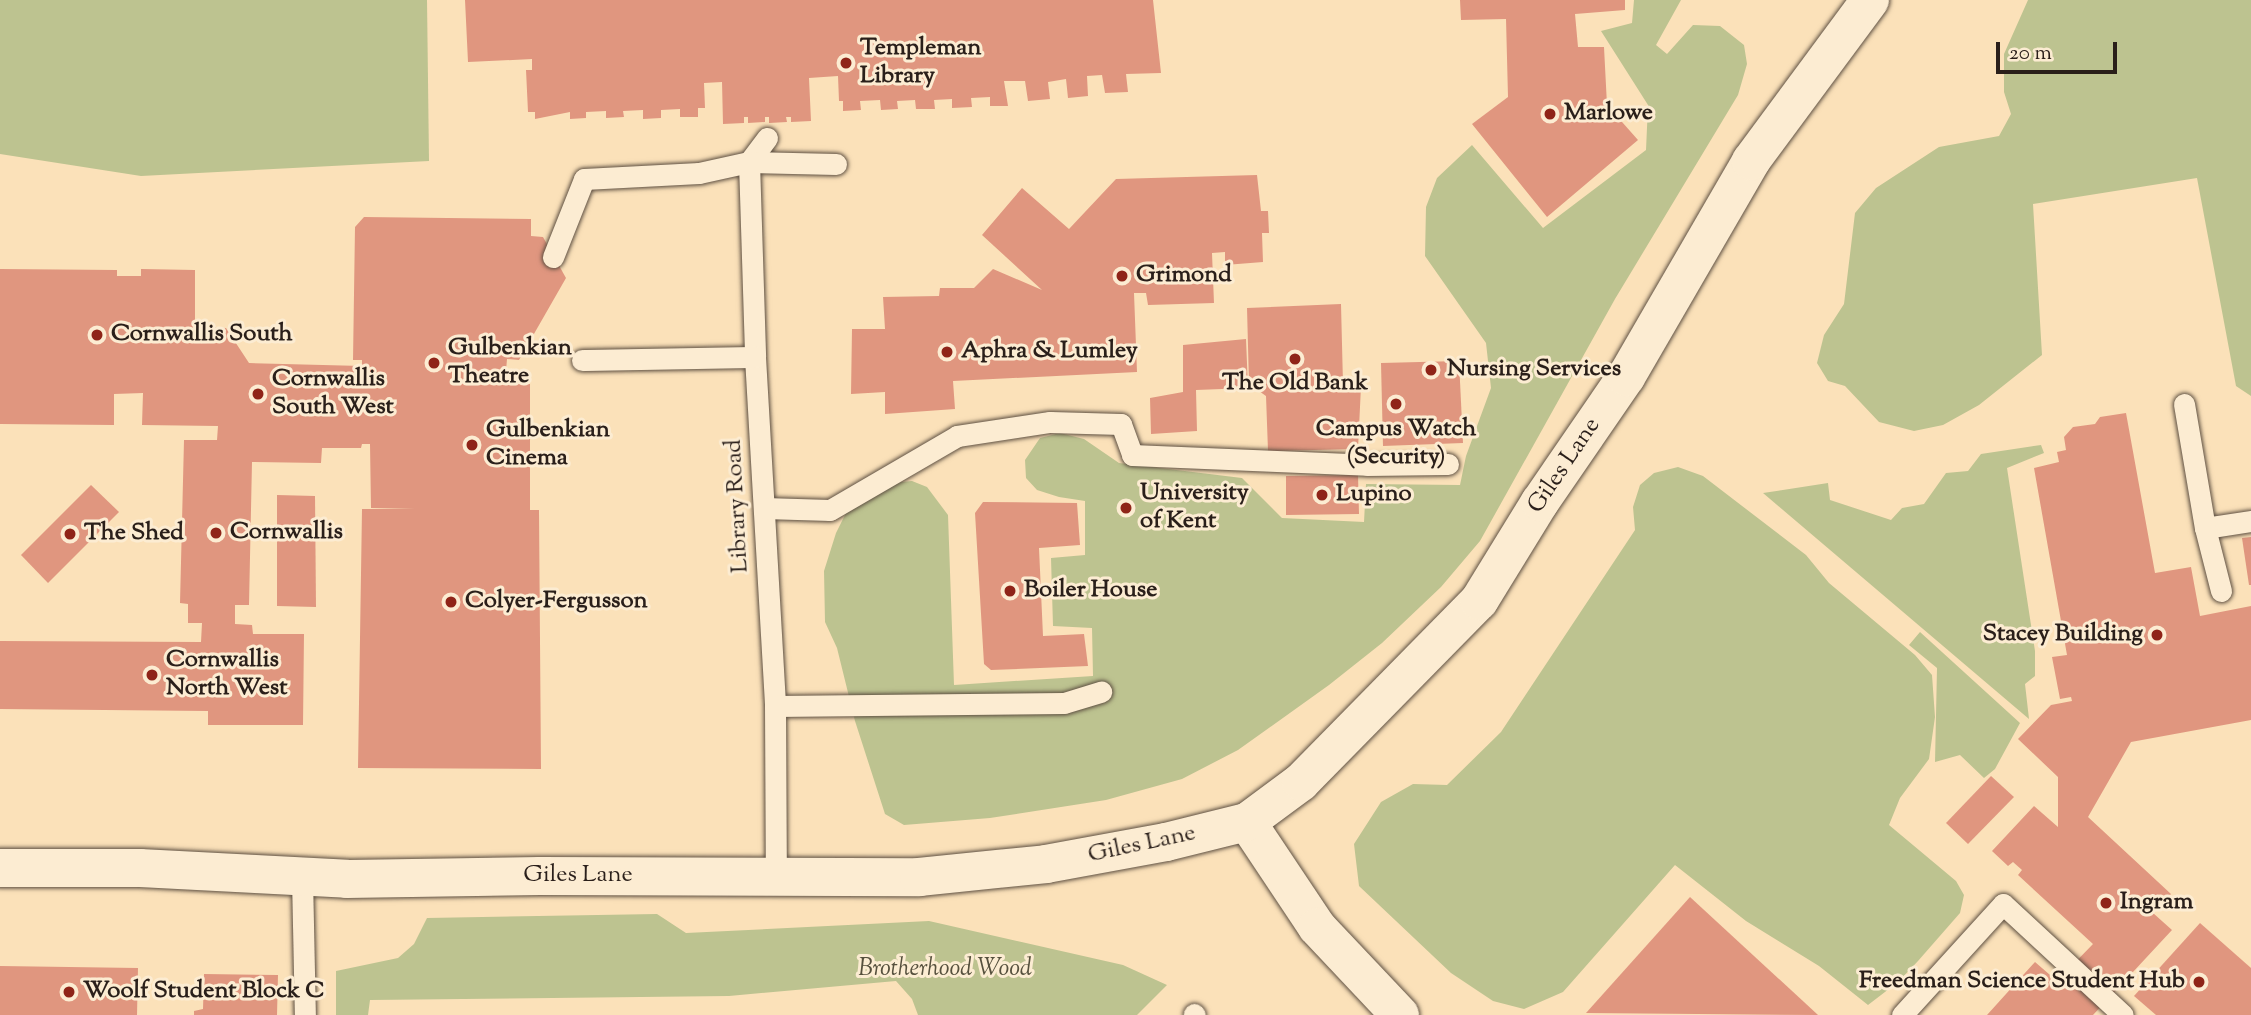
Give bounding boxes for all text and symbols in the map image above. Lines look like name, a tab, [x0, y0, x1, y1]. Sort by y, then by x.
scale bar	[1999, 28, 2120, 72]
place label: Templeman Library	[860, 35, 981, 91]
text: 20 m	[2009, 39, 2052, 69]
marker: Templeman Library	[838, 55, 854, 71]
place label: Marlowe	[1564, 100, 1653, 128]
marker: Marlowe	[1542, 106, 1558, 122]
place label: Grimond	[1136, 262, 1232, 290]
marker: Grimond	[1114, 268, 1130, 284]
place label: Cornwallis South	[111, 321, 293, 349]
marker: Cornwallis South	[89, 327, 105, 343]
place label: Gulbenkian Theatre	[448, 335, 572, 391]
place label: Aphra & Lumley	[961, 338, 1138, 366]
marker: Aphra & Lumley	[939, 344, 955, 360]
marker: The Old Bank	[1287, 351, 1303, 367]
marker: Gulbenkian Theatre	[426, 355, 442, 371]
place label: Nursing Services	[1447, 356, 1621, 384]
marker: Nursing Services	[1421, 360, 1441, 380]
place label: Cornwallis South West	[272, 366, 394, 422]
place label: The Old Bank	[1222, 370, 1368, 398]
marker: Cornwallis South West	[250, 386, 266, 402]
marker: Campus Watch (Security)	[1388, 396, 1404, 412]
street label: Giles Lane	[1523, 413, 1607, 519]
place label: Campus Watch (Security)	[1316, 416, 1476, 472]
place label: Gulbenkian Cinema	[486, 417, 610, 473]
marker: Gulbenkian Cinema	[464, 437, 480, 453]
street label: Library Road	[720, 438, 756, 574]
place label: University of Kent	[1140, 480, 1249, 536]
place label: Lupino	[1336, 481, 1412, 509]
marker: Lupino	[1314, 487, 1330, 503]
marker: University of Kent	[1118, 500, 1134, 516]
place label: Cornwallis	[230, 519, 343, 547]
place label: The Shed	[84, 520, 184, 548]
marker: Cornwallis	[208, 525, 224, 541]
marker: The Shed	[62, 526, 78, 542]
place label: Boiler House	[1024, 577, 1157, 605]
marker: Boiler House	[1002, 583, 1018, 599]
place label: Colyer-Fergusson	[465, 588, 648, 616]
marker: Colyer-Fergusson	[443, 594, 459, 610]
place label: Stacey Building	[1983, 621, 2143, 649]
marker: Stacey Building	[2149, 627, 2165, 643]
place label: Cornwallis North West	[166, 647, 287, 703]
marker: Cornwallis North West	[144, 667, 160, 683]
street label: Giles Lane	[1086, 820, 1198, 870]
street label: Giles Lane	[523, 862, 633, 890]
place label: Ingram	[2120, 889, 2193, 917]
marker: Ingram	[2098, 895, 2114, 911]
park label: Brotherhood Wood	[858, 956, 1032, 984]
place label: Freedman Science Student Hub	[1859, 968, 2185, 996]
marker: Freedman Science Student Hub	[2191, 974, 2207, 990]
place label: Woolf Student Block C	[83, 978, 325, 1006]
marker: Woolf Student Block C	[61, 984, 77, 1000]

